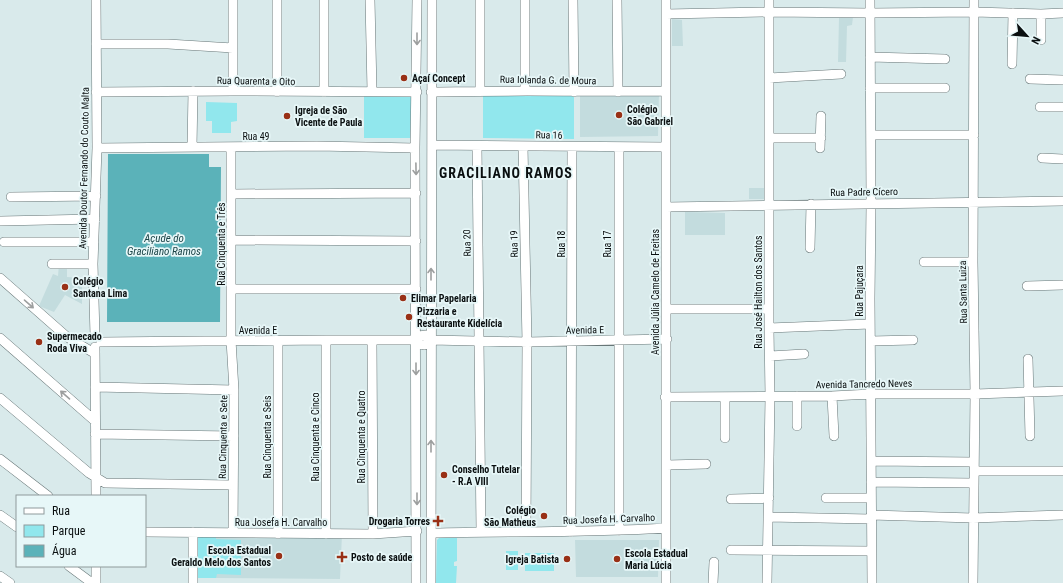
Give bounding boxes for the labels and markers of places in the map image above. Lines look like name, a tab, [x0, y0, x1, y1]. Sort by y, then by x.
marker: Açaí Concept	[399, 73, 409, 83]
place label: Açaí Concept	[412, 73, 465, 84]
place label: Colégio São Gabriel	[627, 104, 673, 127]
place label: Igreja de São Vicente de Paula	[295, 105, 363, 128]
marker: Colégio São Gabriel	[614, 110, 624, 120]
marker: Igreja de São Vicente de Paula	[282, 111, 292, 121]
place label: Colégio Santana Lima	[73, 276, 127, 299]
marker: Colégio Santana Lima	[60, 282, 70, 292]
marker: Elimar Papelaria	[398, 293, 408, 303]
place label: Elimar Papelaria	[411, 293, 477, 304]
place label: Pizzaria e Restaurante Kidelícia	[417, 306, 503, 329]
marker: Pizzaria e Restaurante Kidelícia	[404, 312, 414, 322]
place label: Supermecado Roda Viva	[47, 331, 102, 354]
marker: Supermecado Roda Viva	[34, 337, 44, 347]
place label: Conselho Tutelar - R.A VIII	[452, 464, 520, 487]
marker: Conselho Tutelar - R.A VIII	[439, 470, 449, 480]
place label: Colégio São Matheus	[484, 505, 536, 528]
marker: Colégio São Matheus	[539, 511, 549, 521]
place label: Drogaria Torres	[369, 516, 430, 527]
marker: Drogaria Torres	[433, 516, 443, 526]
place label: Escola Estadual Geraldo Melo dos Santos	[171, 545, 271, 568]
place label: Escola Estadual Maria Lúcia	[625, 548, 688, 571]
marker: Escola Estadual Geraldo Melo dos Santos	[274, 551, 284, 561]
marker: Posto de saúde	[336, 551, 348, 563]
place label: Posto de saúde	[351, 552, 413, 563]
place label: Igreja Batista	[506, 554, 559, 565]
marker: Igreja Batista	[562, 554, 572, 564]
marker: Escola Estadual Maria Lúcia	[612, 554, 622, 564]

